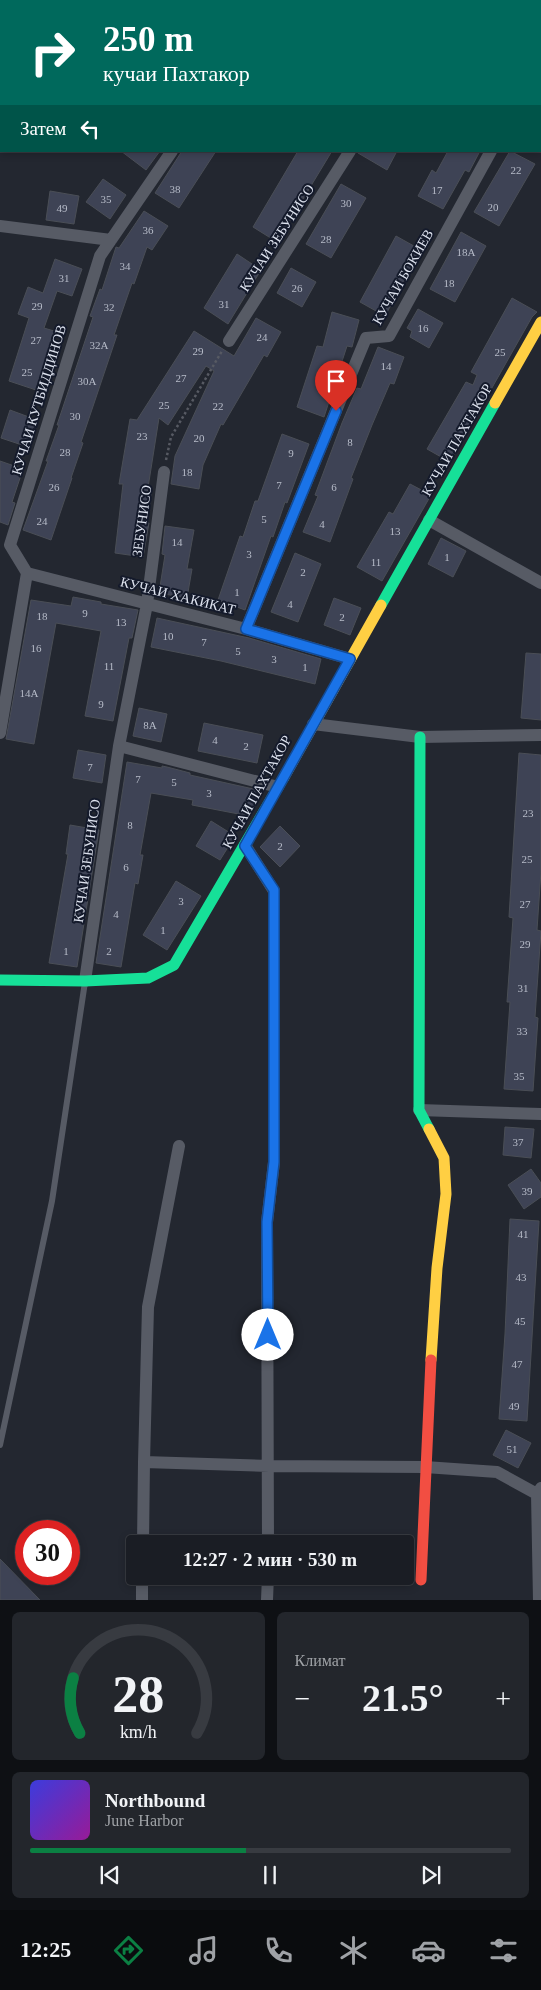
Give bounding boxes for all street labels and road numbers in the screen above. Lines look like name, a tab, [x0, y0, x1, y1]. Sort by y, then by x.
street label: КУЧАИ ЗЕБУНИСО	[237, 182, 317, 294]
street label: КУЧАИ БОКИЕВ	[370, 227, 436, 327]
street label: КУЧАИ КУТБИДДИНОВ	[9, 323, 69, 477]
street label: КУЧАИ ПАХТАКОР	[419, 381, 495, 499]
street label: ЗЕБУНИСО	[130, 484, 154, 558]
street label: КУЧАИ ХАКИКАТ	[119, 574, 238, 618]
street label: КУЧАИ ПАХТАКОР	[220, 733, 294, 851]
street label: КУЧАИ ЗЕБУНИСО	[71, 798, 103, 924]

